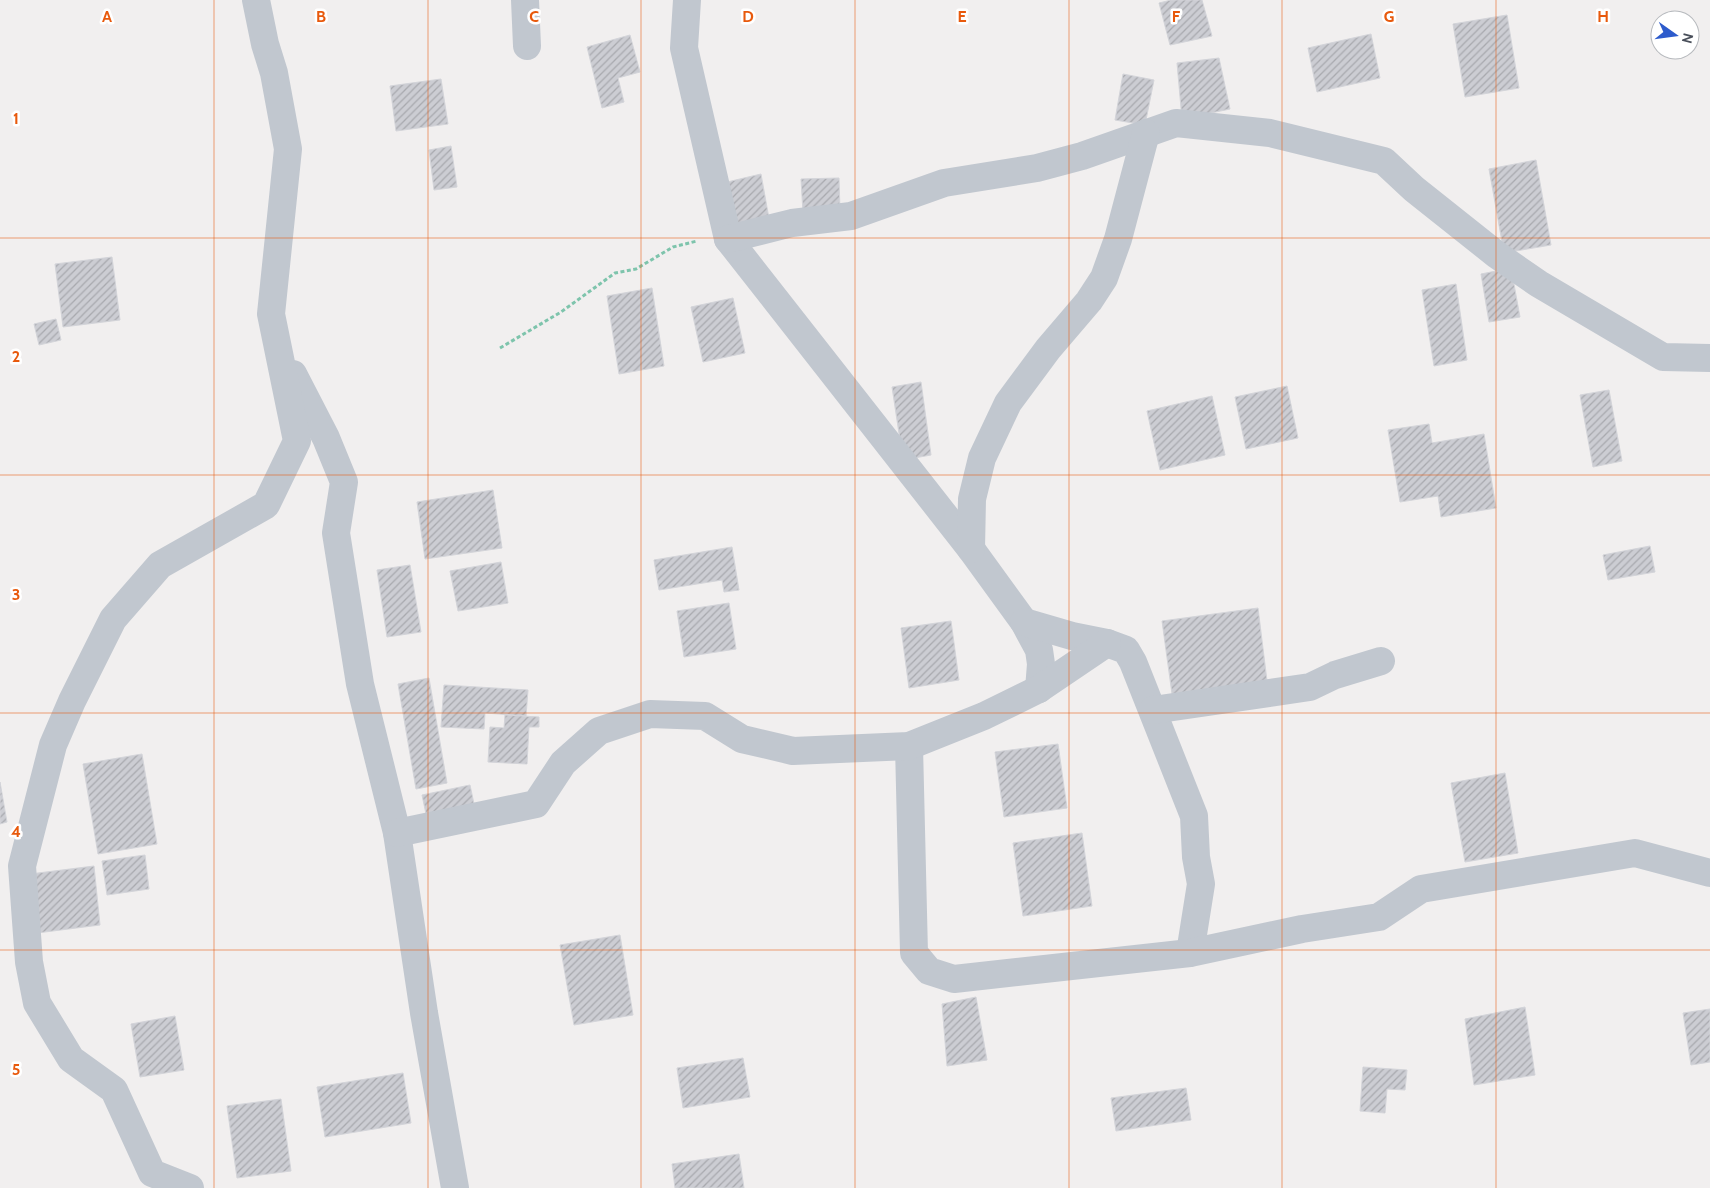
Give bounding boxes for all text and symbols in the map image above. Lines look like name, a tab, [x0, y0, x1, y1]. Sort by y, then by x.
text: A	[102, 7, 112, 26]
text: B	[316, 7, 326, 26]
text: C	[529, 7, 539, 26]
text: D	[742, 7, 754, 26]
text: E	[957, 7, 967, 26]
text: F	[1172, 7, 1181, 26]
text: G	[1384, 7, 1394, 26]
text: H	[1597, 7, 1609, 26]
north arrow	[1650, 10, 1700, 60]
text: N	[1678, 31, 1698, 45]
text: 1	[13, 109, 19, 128]
text: 2	[12, 347, 20, 366]
text: 3	[12, 585, 20, 604]
text: 4	[11, 822, 21, 841]
text: 5	[12, 1060, 20, 1079]

